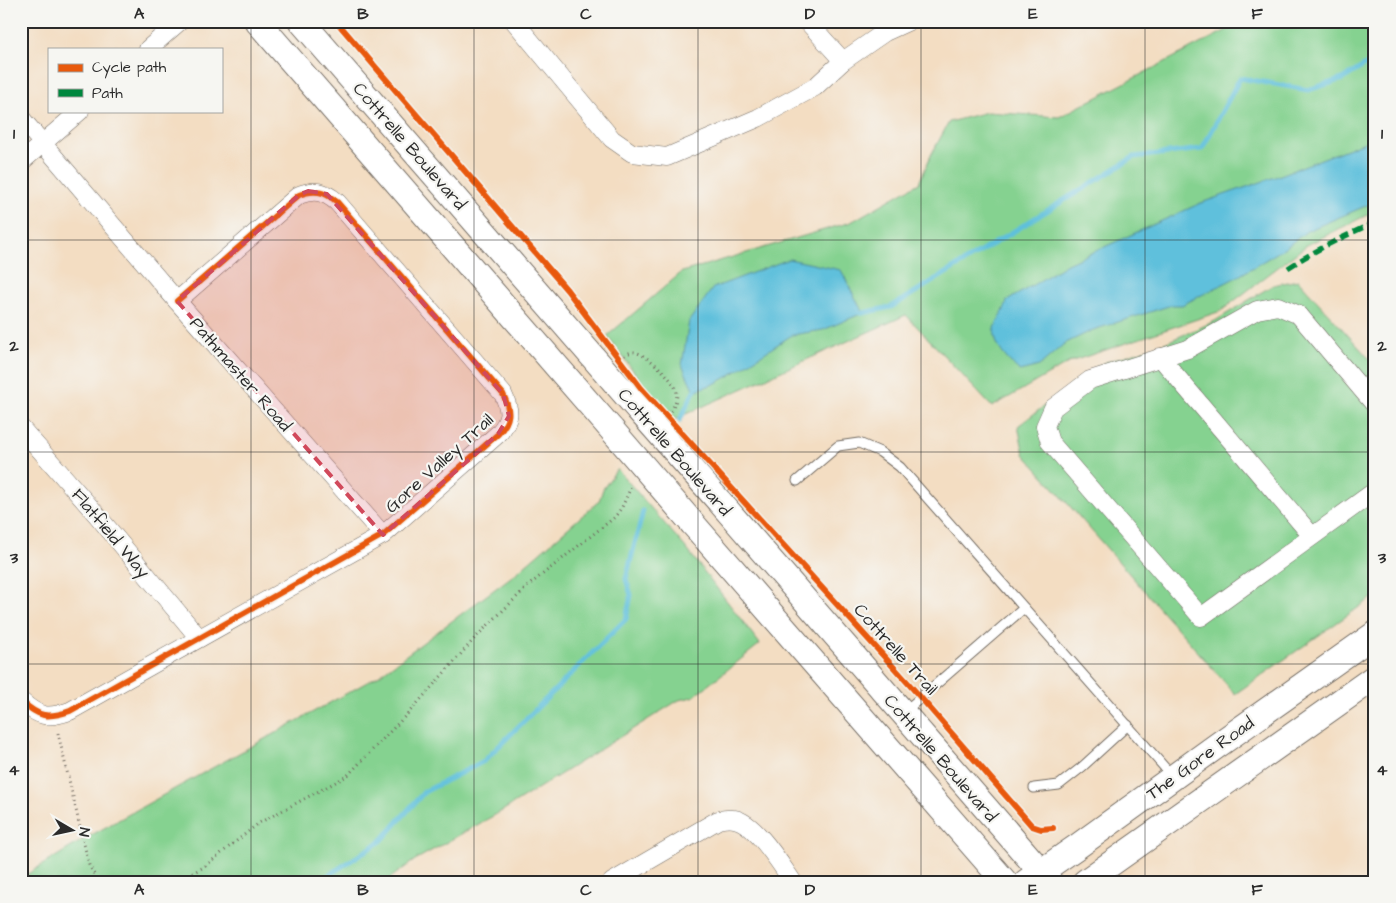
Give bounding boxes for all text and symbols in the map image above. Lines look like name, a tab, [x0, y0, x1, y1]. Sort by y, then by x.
text: A	[134, 3, 145, 25]
text: B	[357, 3, 369, 25]
text: C	[580, 3, 592, 25]
text: D	[805, 3, 816, 25]
text: E	[1028, 3, 1038, 25]
text: F	[1251, 3, 1263, 25]
legend	[48, 48, 222, 112]
text: Cycle path	[92, 57, 167, 79]
street label: Cottrelle Boulevard	[347, 77, 472, 216]
text: Path	[92, 83, 123, 104]
text: 1	[13, 123, 16, 145]
text: 1	[1381, 123, 1384, 145]
street label: Pathmaster Road	[184, 312, 297, 437]
text: 2	[8, 335, 19, 357]
text: 2	[1376, 335, 1387, 357]
street label: Cottrelle Boulevard	[612, 383, 737, 522]
street label: Gore Valley Trail	[380, 408, 500, 520]
street label: Flatfield Way	[65, 483, 156, 584]
text: 3	[9, 547, 19, 569]
text: 3	[1377, 547, 1387, 569]
street label: Cottrelle Trail	[848, 598, 944, 701]
street label: Cottrelle Boulevard	[878, 689, 1003, 828]
street label: The Gore Road	[1141, 711, 1259, 806]
text: 4	[9, 759, 20, 781]
text: 4	[1377, 759, 1388, 781]
north arrow	[48, 806, 98, 856]
text: N	[73, 826, 94, 838]
text: A	[134, 879, 145, 901]
text: B	[357, 879, 369, 901]
text: C	[580, 879, 592, 901]
text: D	[805, 879, 816, 901]
text: E	[1028, 879, 1038, 901]
text: F	[1251, 879, 1263, 901]

